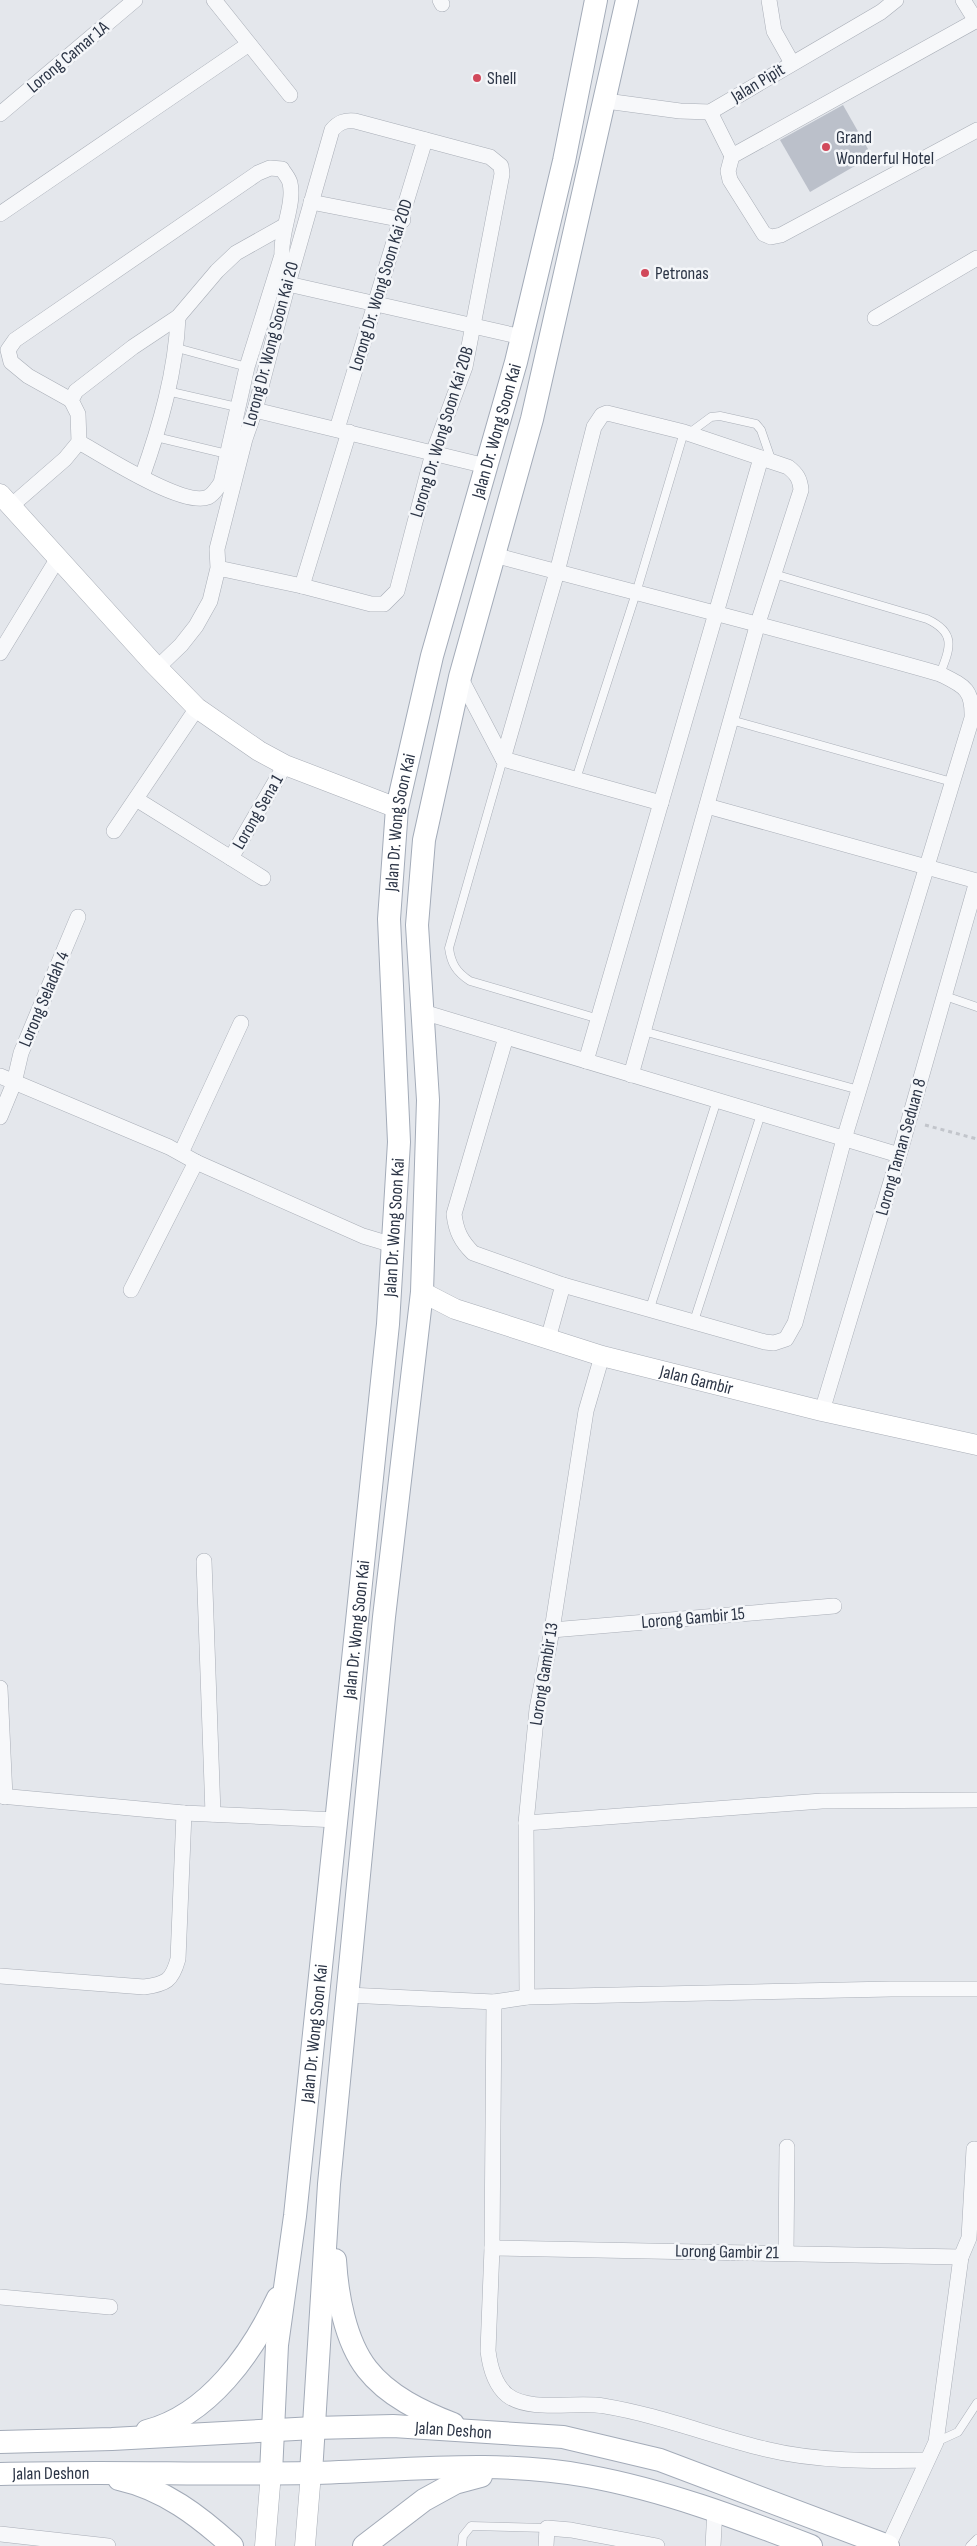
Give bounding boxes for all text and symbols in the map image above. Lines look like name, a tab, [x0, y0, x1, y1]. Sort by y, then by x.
street label: Lorong Camar 1A	[23, 17, 113, 97]
street label: Jalan Pipit	[727, 59, 789, 108]
place label: Shell	[487, 68, 516, 89]
marker: Shell	[471, 72, 483, 84]
place label: Grand Wonderful Hotel	[836, 127, 934, 169]
marker: Grand Wonderful Hotel	[820, 141, 832, 153]
street label: Lorong Dr. Wong Soon Kai 20D	[345, 197, 417, 373]
street label: Lorong Dr. Wong Soon Kai 20	[239, 259, 303, 429]
place label: Petronas	[655, 263, 709, 284]
marker: Petronas	[639, 267, 651, 279]
street label: Lorong Dr. Wong Soon Kai 20B	[406, 344, 478, 520]
street label: Jalan Dr. Wong Soon Kai	[467, 361, 525, 502]
street label: Jalan Dr. Wong Soon Kai	[380, 752, 420, 893]
street label: Lorong Sena 1	[228, 770, 288, 853]
street label: Lorong Seladah 4	[14, 948, 74, 1050]
street label: Lorong Taman Seduan 8	[871, 1076, 931, 1218]
street label: Jalan Dr. Wong Soon Kai	[379, 1157, 409, 1298]
street label: Jalan Gambir	[657, 1360, 736, 1399]
street label: Jalan Dr. Wong Soon Kai	[338, 1559, 374, 1701]
street label: Lorong Gambir 15	[640, 1603, 746, 1633]
street label: Lorong Gambir 13	[525, 1621, 563, 1727]
street label: Jalan Dr. Wong Soon Kai	[296, 1963, 332, 2105]
street label: Lorong Gambir 21	[675, 2241, 780, 2263]
street label: Jalan Deshon	[413, 2417, 493, 2443]
street label: Jalan Deshon	[11, 2462, 90, 2484]

